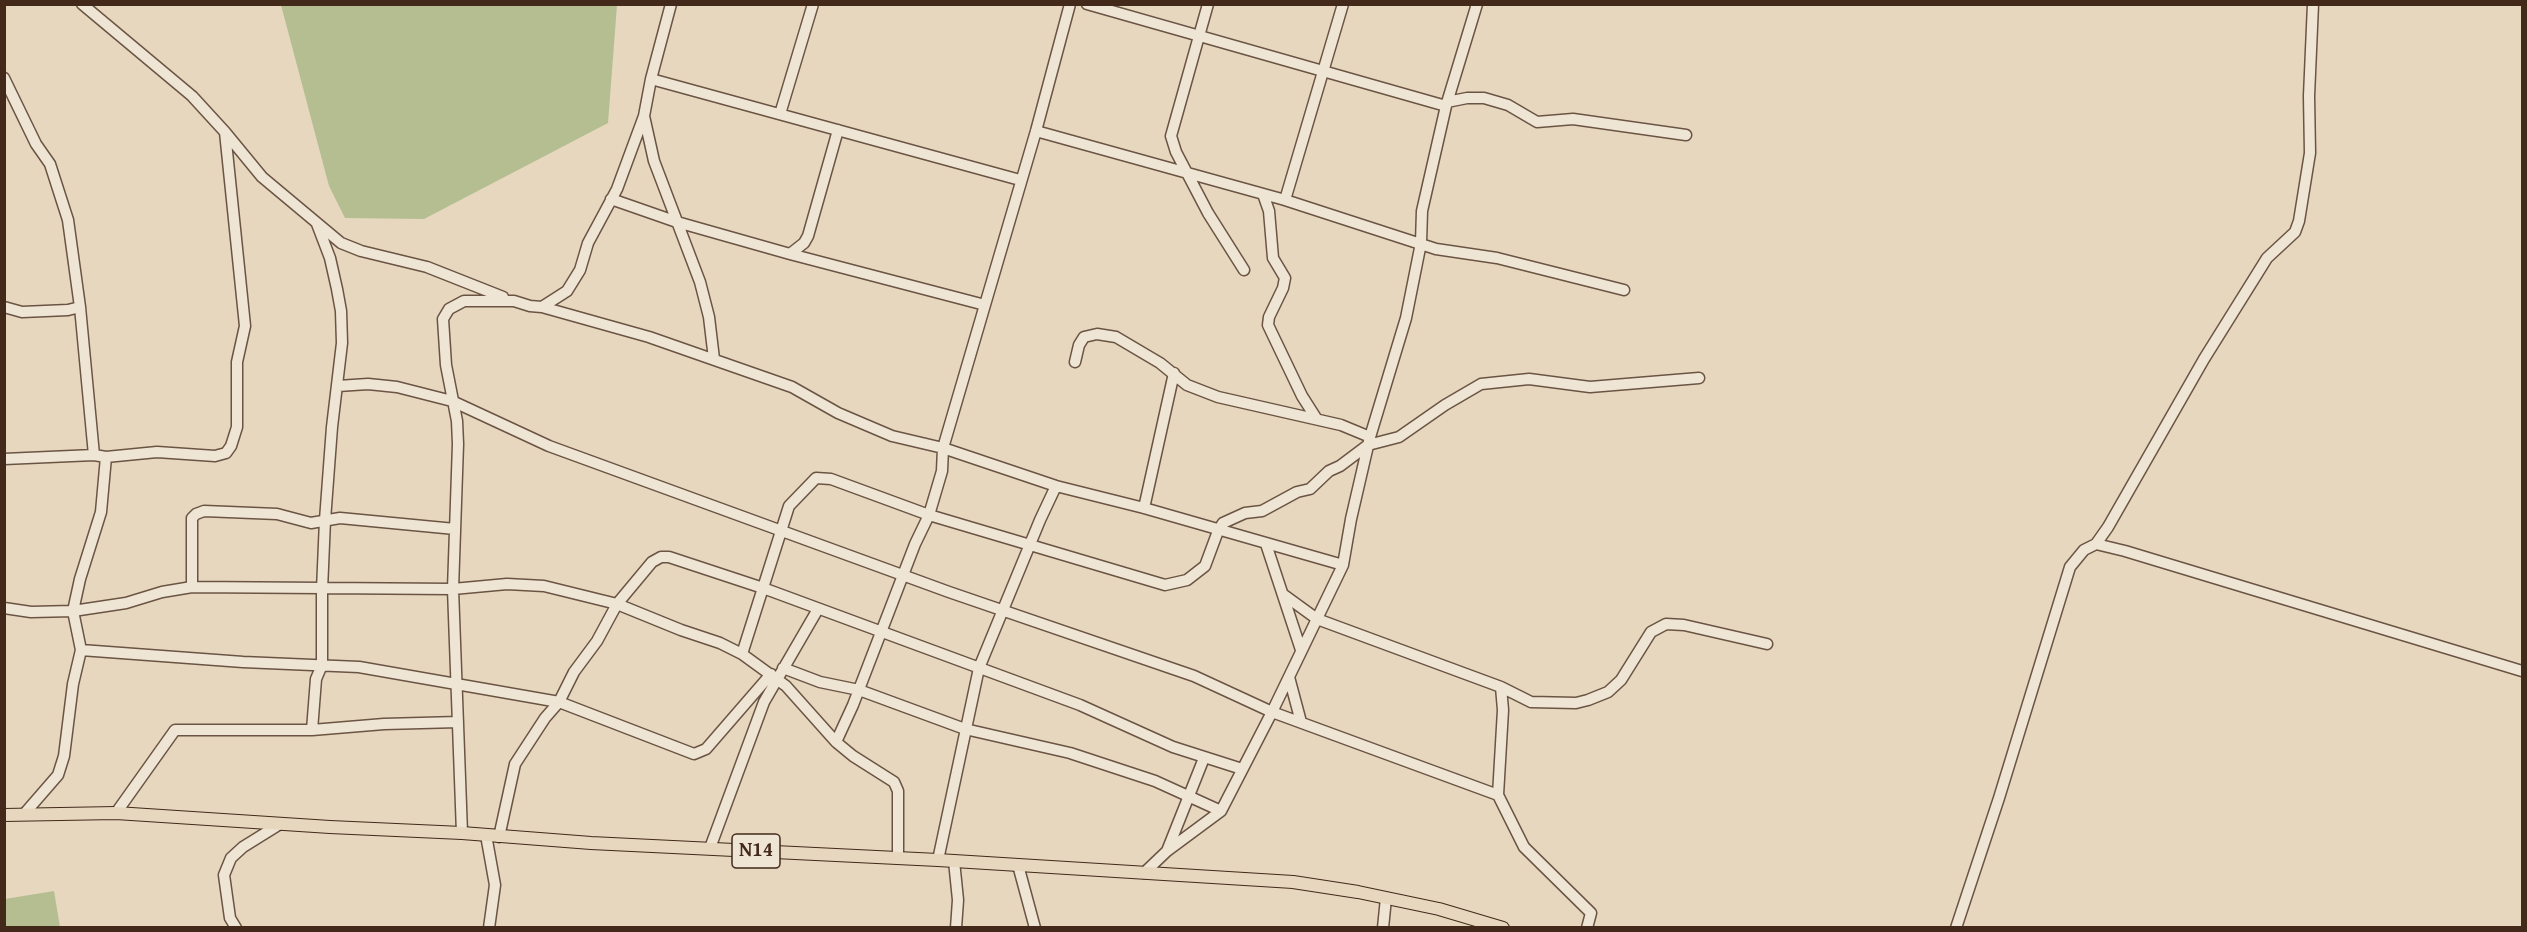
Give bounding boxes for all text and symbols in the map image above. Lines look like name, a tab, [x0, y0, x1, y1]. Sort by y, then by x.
road number: N14	[732, 834, 780, 868]

